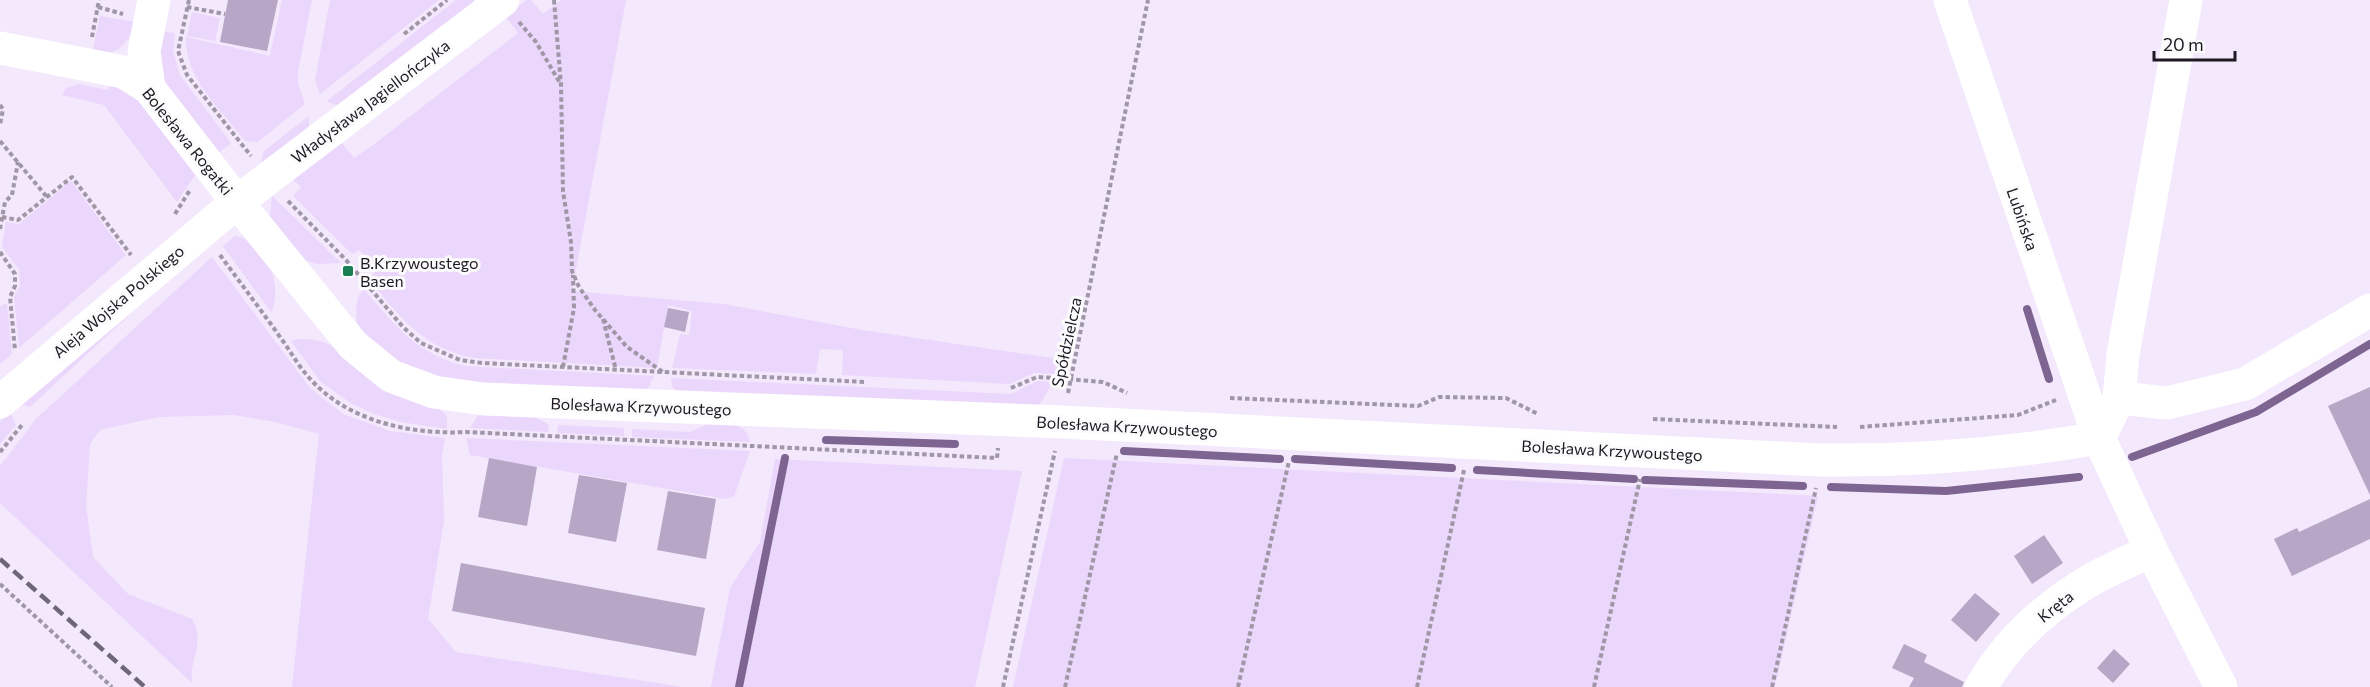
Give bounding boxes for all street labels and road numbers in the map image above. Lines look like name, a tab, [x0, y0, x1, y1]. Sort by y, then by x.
street label: Władysława Jagiellończyka	[287, 35, 453, 167]
street label: Bolesława Rogatki	[139, 83, 237, 199]
street label: Lubińska	[2003, 185, 2043, 253]
street label: Aleja Wojska Polskiego	[49, 241, 187, 361]
street label: Spółdzielcza	[1047, 295, 1085, 389]
street label: Bolesława Krzywoustego	[550, 393, 732, 419]
street label: Bolesława Krzywoustego	[1036, 412, 1218, 440]
street label: Bolesława Krzywoustego	[1521, 436, 1703, 464]
street label: Kręta	[2033, 586, 2077, 626]

